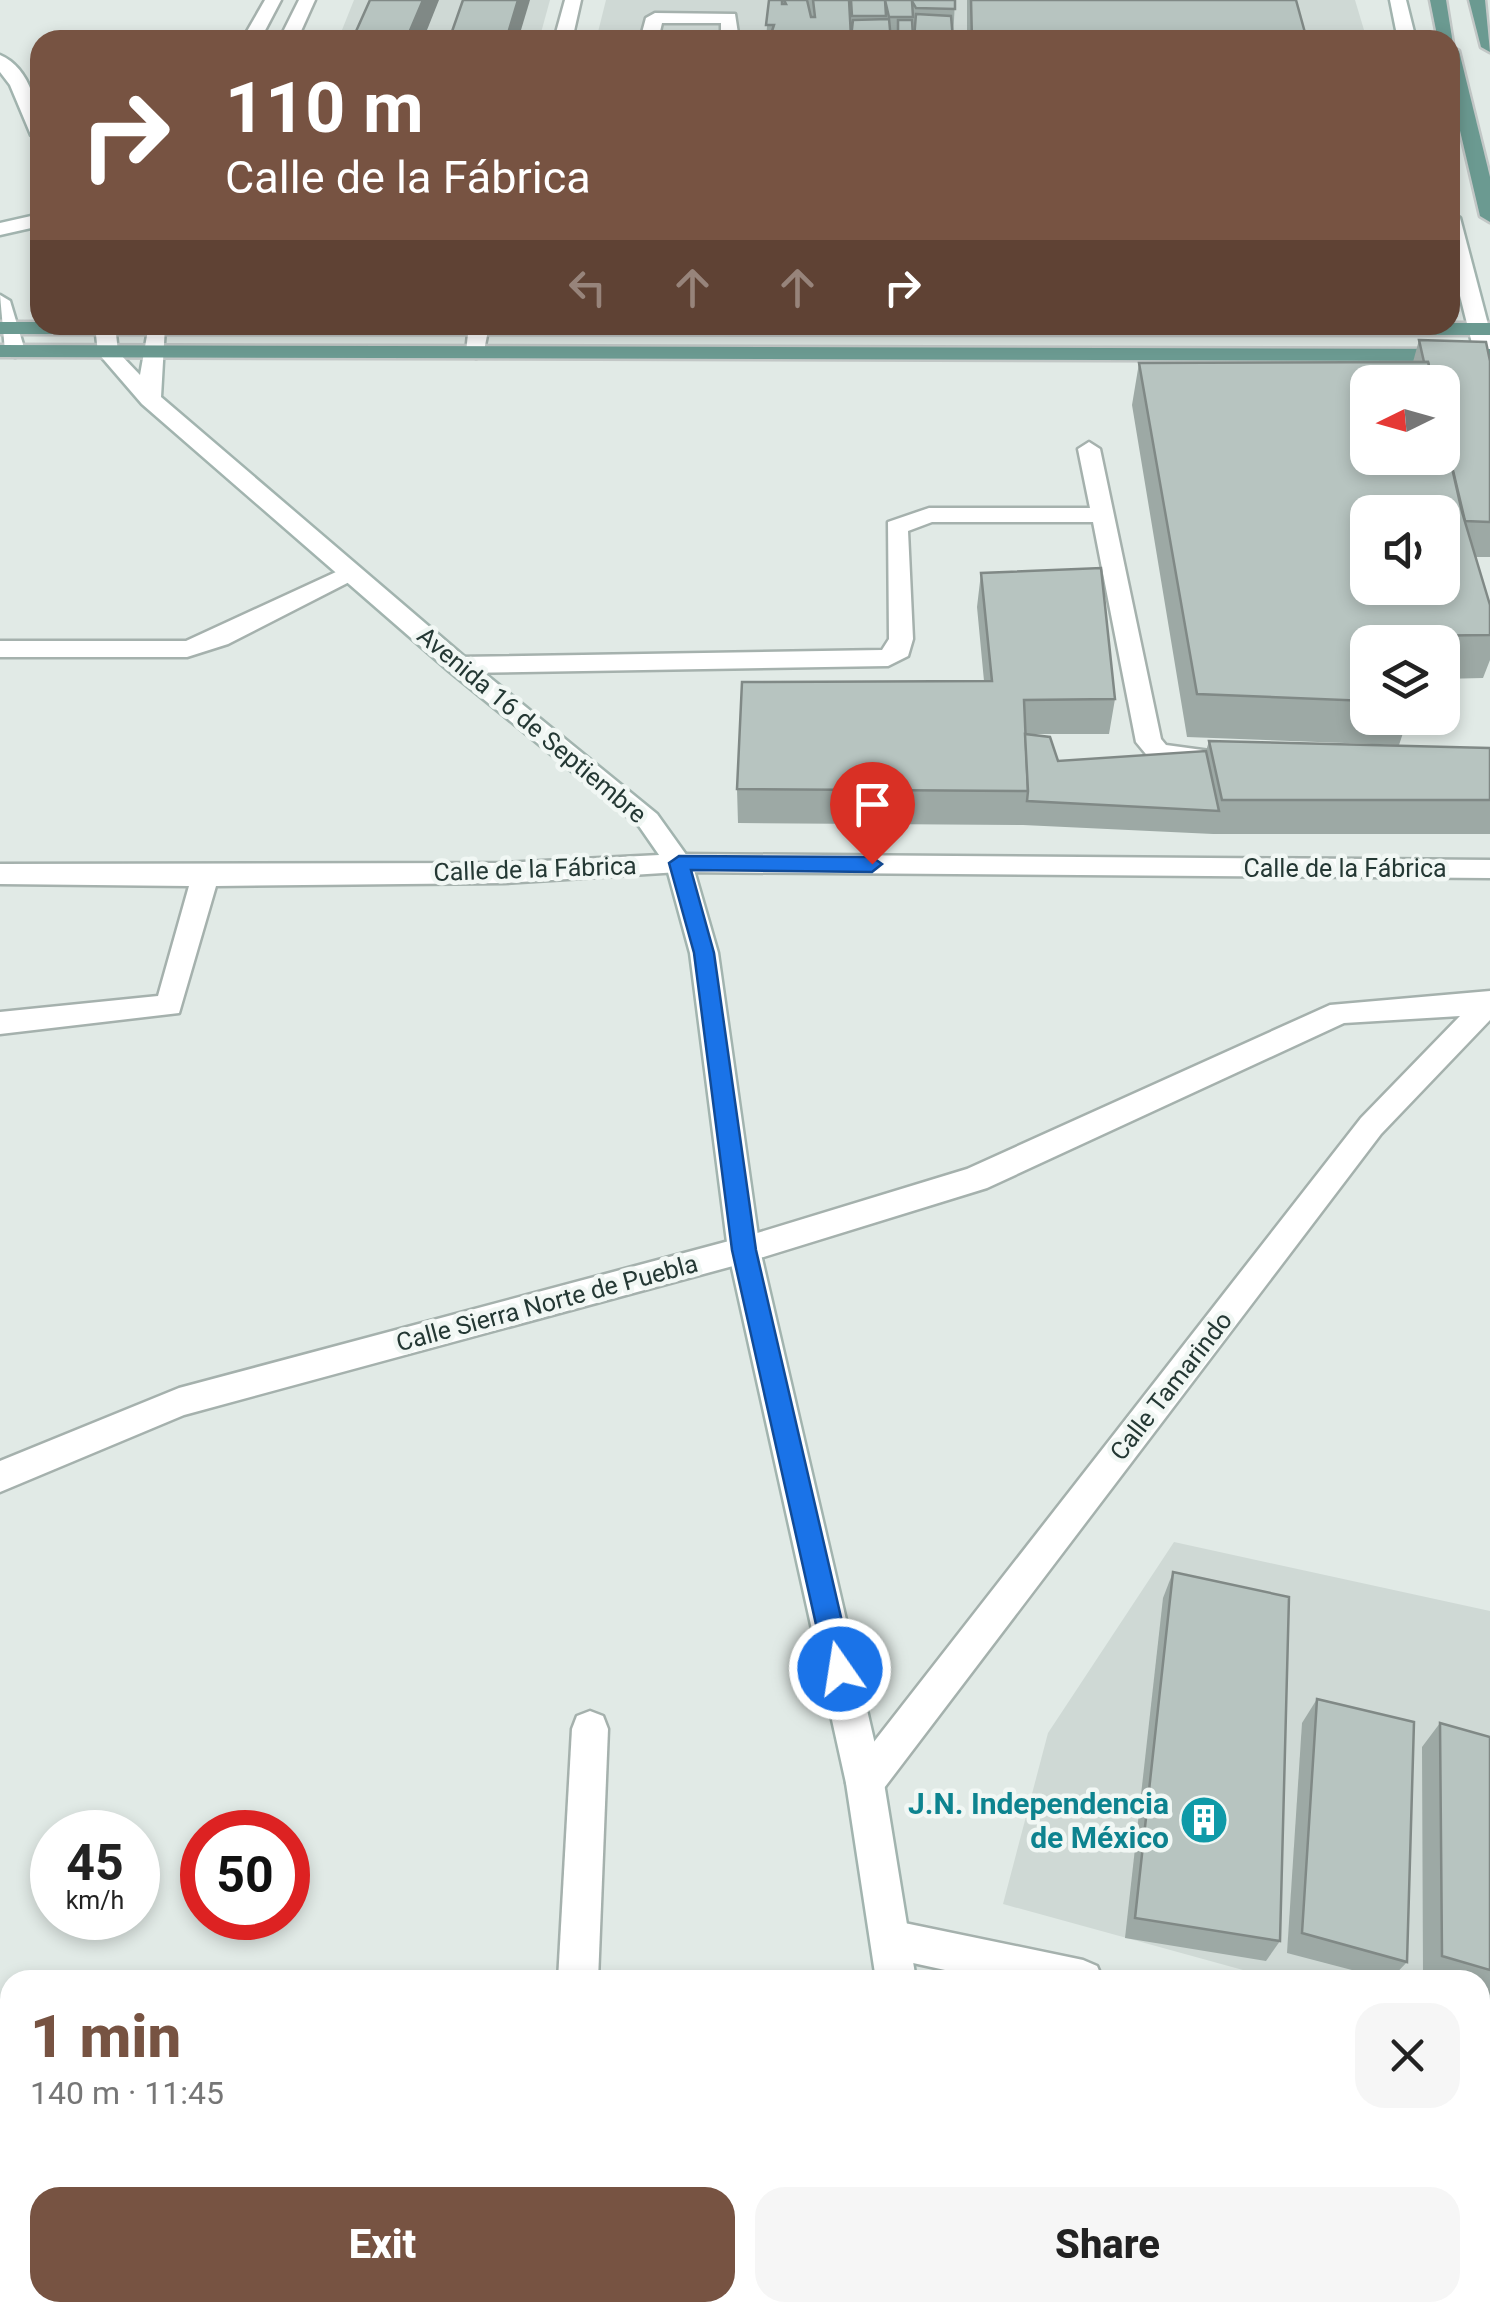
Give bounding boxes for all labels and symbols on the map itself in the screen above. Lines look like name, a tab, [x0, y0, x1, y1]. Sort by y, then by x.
north arrow	[1350, 365, 1460, 475]
street label: Avenida 16 de Septiembre	[412, 621, 652, 829]
pin	[830, 762, 915, 865]
street label: Calle de la Fábrica	[433, 851, 637, 887]
street label: Calle de la Fábrica	[1243, 854, 1447, 883]
street label: Calle Sierra Norte de Puebla	[393, 1249, 701, 1357]
street label: Calle Tamarindo	[1104, 1306, 1238, 1466]
position arrow	[788, 1617, 892, 1721]
place label: J.N. Independencia de México	[908, 1786, 1169, 1855]
building icon: J.N. Independencia de México	[1178, 1794, 1230, 1846]
speed limit sign: 50	[180, 1810, 310, 1940]

